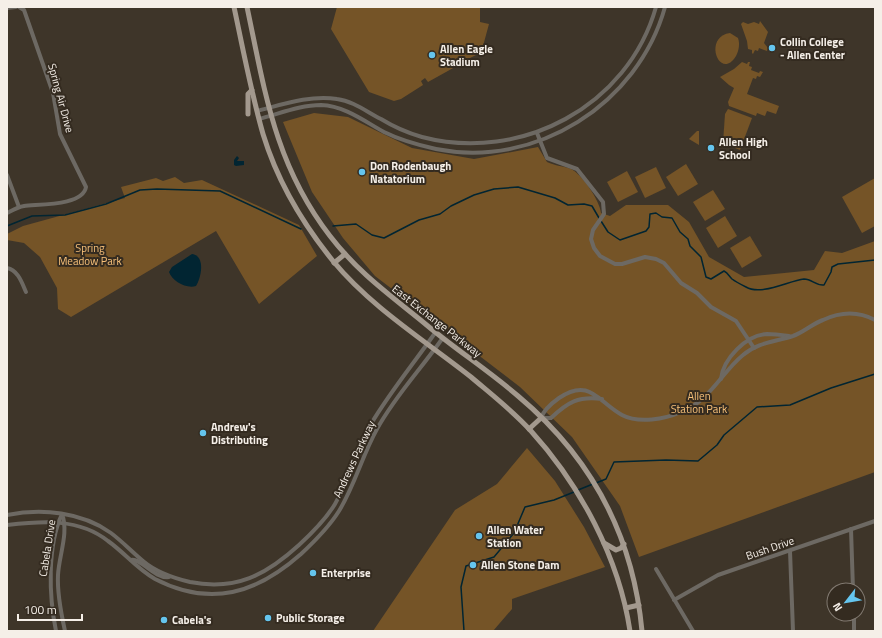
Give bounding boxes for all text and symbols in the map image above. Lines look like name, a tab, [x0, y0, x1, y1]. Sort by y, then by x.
place label: Collin College - Allen Center	[780, 34, 845, 63]
place label: Allen Eagle Stadium	[440, 41, 493, 70]
marker: Collin College - Allen Center	[767, 43, 777, 53]
marker: Allen Eagle Stadium	[427, 50, 437, 60]
street label: Spring Air Drive	[44, 62, 78, 135]
place label: Allen High School	[719, 134, 768, 163]
marker: Allen High School	[706, 143, 716, 153]
place label: Don Rodenbaugh Natatorium	[370, 158, 451, 187]
marker: Don Rodenbaugh Natatorium	[357, 167, 367, 177]
park label: Spring Meadow Park	[58, 240, 123, 269]
street label: East Exchange Parkway	[389, 281, 486, 362]
park label: Allen Station Park	[671, 388, 728, 417]
street label: Andrews Parkway	[329, 417, 379, 500]
place label: Andrew's Distributing	[211, 419, 268, 448]
marker: Andrew's Distributing	[198, 428, 208, 438]
street label: Cabela Drive	[35, 518, 59, 578]
place label: Allen Water Station	[487, 522, 543, 551]
marker: Allen Water Station	[474, 531, 484, 541]
street label: Bush Drive	[744, 532, 797, 564]
place label: Allen Stone Dam	[481, 557, 559, 573]
marker: Allen Stone Dam	[468, 560, 478, 570]
place label: Enterprise	[321, 565, 371, 581]
marker: Enterprise	[308, 568, 318, 578]
north arrow	[826, 582, 866, 622]
scale bar	[18, 596, 82, 622]
text: 100 m	[24, 600, 57, 619]
text: N	[829, 600, 846, 615]
place label: Public Storage	[276, 610, 345, 626]
place label: Cabela's	[172, 612, 212, 628]
marker: Public Storage	[263, 613, 273, 623]
marker: Cabela's	[159, 615, 169, 625]

